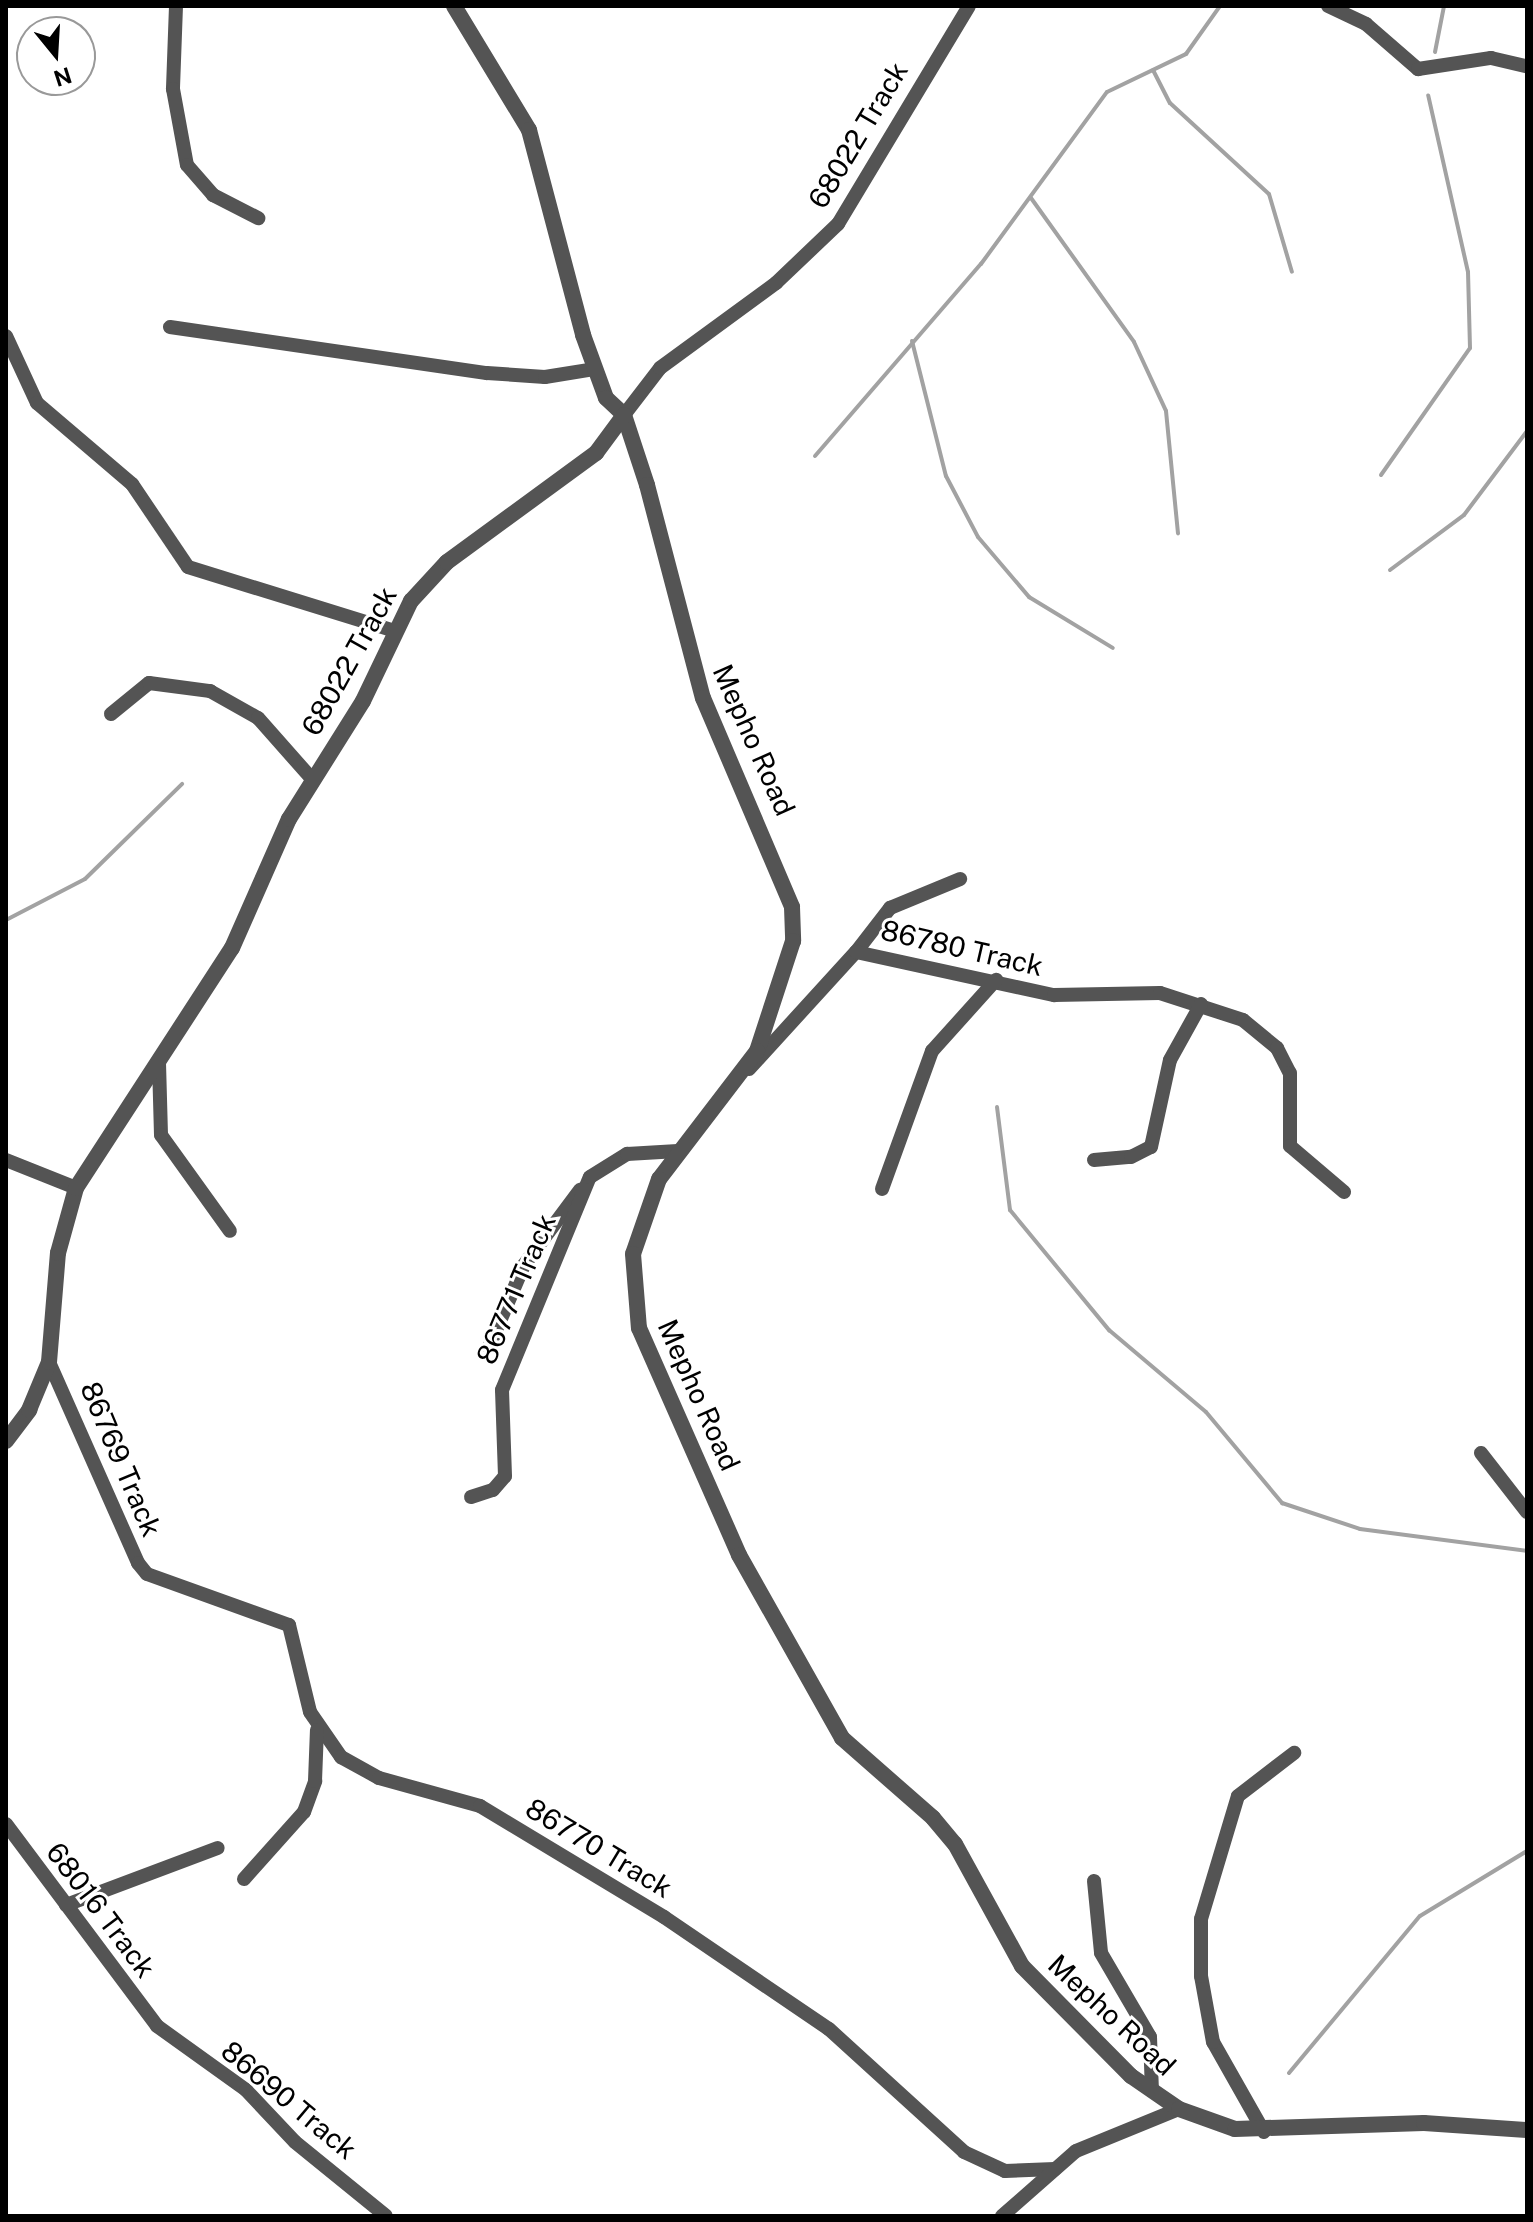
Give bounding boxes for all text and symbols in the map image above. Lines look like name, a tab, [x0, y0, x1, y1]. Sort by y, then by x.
north arrow	[16, 16, 96, 96]
street label: 68022 Track	[801, 56, 915, 214]
text: N	[51, 62, 75, 92]
street label: 68022 Track	[294, 581, 404, 741]
street label: Mepho Road	[706, 659, 802, 821]
street label: 86780 Track	[878, 913, 1046, 983]
street label: 86771 Track	[469, 1209, 563, 1369]
street label: Mepho Road	[651, 1314, 747, 1476]
street label: 86769 Track	[73, 1376, 169, 1542]
street label: 86770 Track	[520, 1791, 678, 1905]
street label: 68016 Track	[39, 1836, 163, 1984]
street label: Mepho Road	[1041, 1947, 1183, 2083]
street label: 86690 Track	[215, 2034, 363, 2166]

